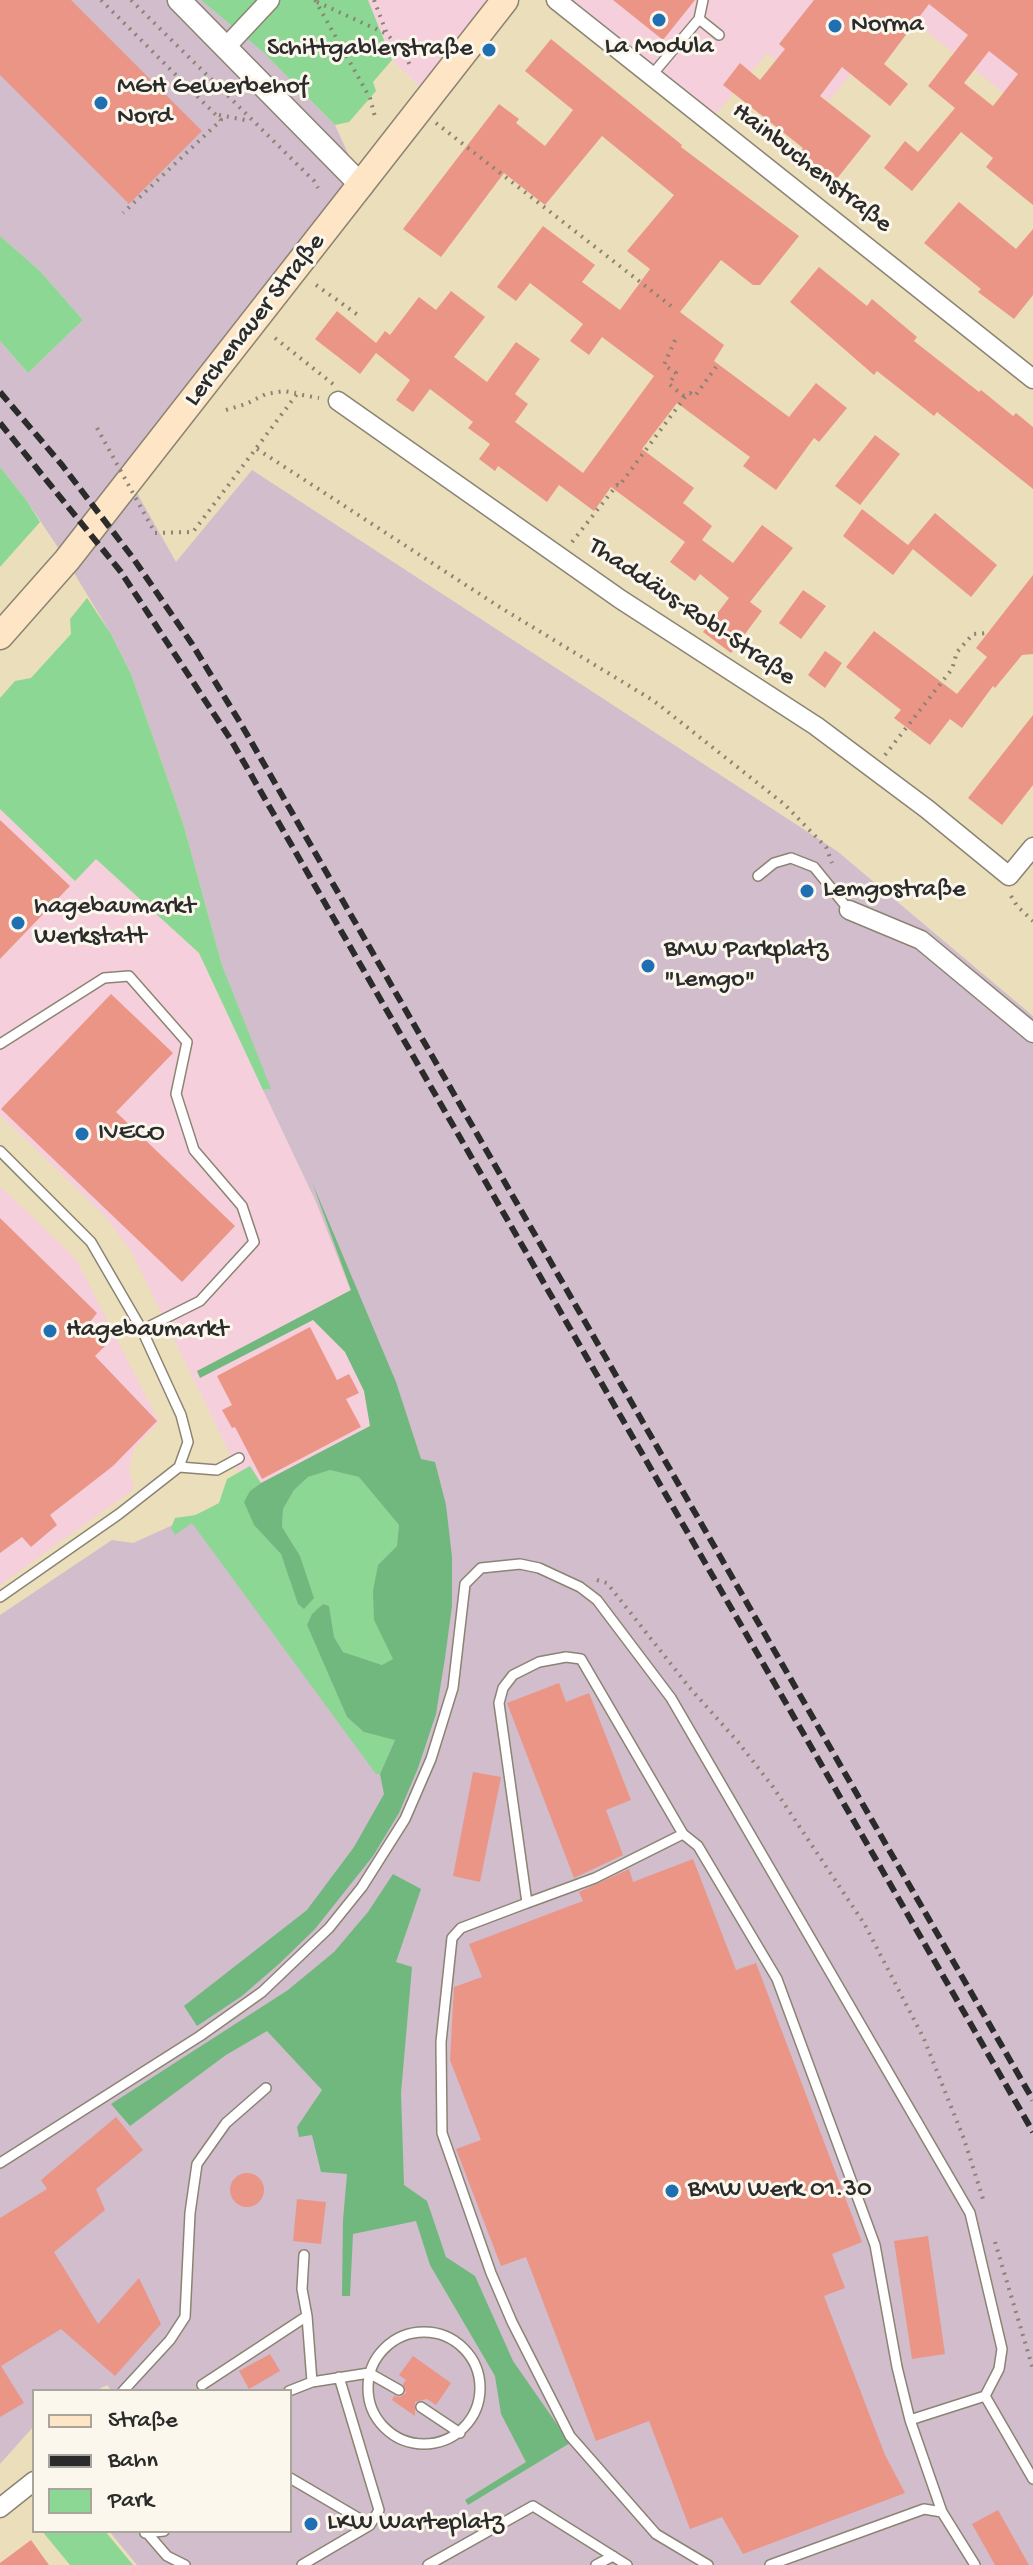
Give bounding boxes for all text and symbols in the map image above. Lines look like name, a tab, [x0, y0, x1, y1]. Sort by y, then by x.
place label: Norma	[851, 10, 924, 42]
marker: La Modula	[650, 11, 668, 29]
marker: Norma	[826, 17, 844, 35]
place label: La Modula	[604, 32, 714, 64]
place label: Schittgablerstraße	[267, 34, 473, 66]
marker: Schittgablerstraße	[480, 41, 498, 59]
place label: MGH Gewerbehof Nord	[117, 72, 308, 134]
marker: MGH Gewerbehof Nord	[92, 94, 110, 112]
street label: Hainbuchenstraße	[725, 97, 897, 241]
street label: Lerchenauer Straße	[179, 228, 333, 414]
street label: Thaddäus-Robl-Straße	[581, 532, 801, 694]
place label: Lemgostraße	[823, 875, 966, 907]
marker: Lemgostraße	[798, 882, 816, 900]
place label: hagebaumarkt Werkstatt	[34, 892, 195, 954]
marker: hagebaumarkt Werkstatt	[9, 914, 27, 932]
place label: BMW Parkplatz "Lemgo"	[664, 935, 828, 996]
marker: BMW Parkplatz "Lemgo"	[639, 957, 657, 975]
place label: IVECO	[98, 1118, 165, 1150]
marker: IVECO	[73, 1125, 91, 1143]
place label: Hagebaumarkt	[66, 1315, 228, 1347]
marker: Hagebaumarkt	[41, 1322, 59, 1340]
place label: BMW Werk 01.30	[688, 2175, 872, 2207]
marker: BMW Werk 01.30	[663, 2182, 681, 2200]
legend	[32, 2389, 292, 2533]
text: Straße	[108, 2407, 178, 2436]
text: Bahn	[108, 2447, 158, 2476]
text: Park	[108, 2487, 154, 2516]
place label: LKW Warteplatz	[327, 2508, 504, 2540]
marker: LKW Warteplatz	[302, 2515, 320, 2533]

